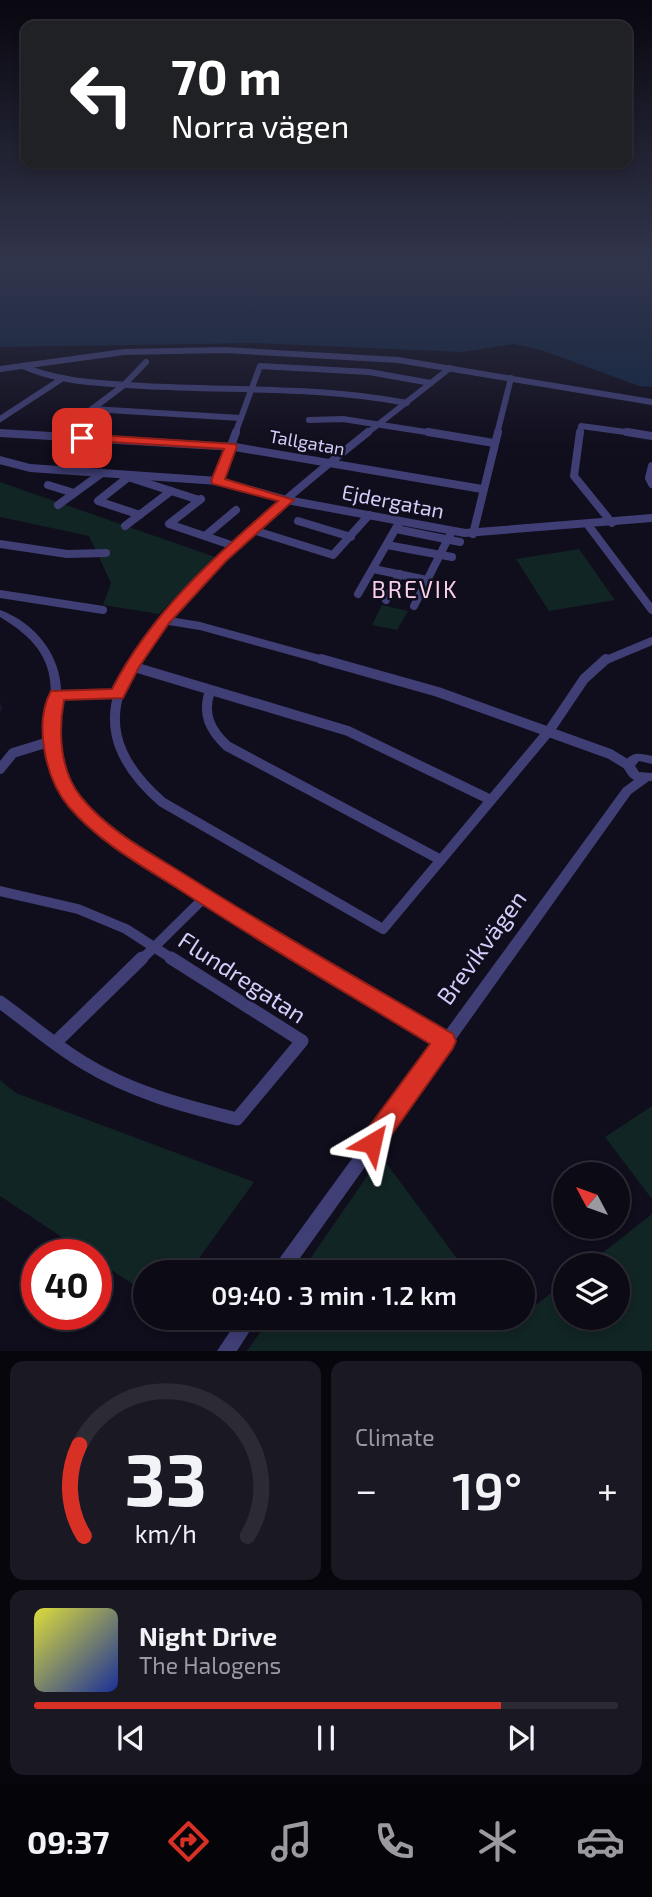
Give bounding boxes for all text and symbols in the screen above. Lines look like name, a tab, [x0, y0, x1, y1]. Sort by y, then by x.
text: 70 m	[171, 46, 282, 105]
icon: left	[56, 49, 147, 140]
text: Norra vägen	[171, 106, 349, 144]
pin	[52, 408, 112, 468]
icon: arrive	[63, 419, 101, 457]
street label: Tallgatan	[268, 425, 347, 459]
street label: Ejdergatan	[340, 478, 446, 524]
district label: BREVIK	[372, 575, 458, 603]
street label: Brevikvägen	[430, 884, 532, 1010]
street label: Flundregatan	[174, 925, 312, 1029]
position arrow	[335, 1106, 409, 1180]
north arrow	[553, 1162, 630, 1239]
map controls	[553, 1162, 630, 1330]
speed limit sign: 40	[21, 1239, 112, 1330]
button: layers	[553, 1253, 630, 1330]
text: 09:40 · 3 min · 1.2 km	[211, 1279, 457, 1310]
text: Climate	[355, 1423, 435, 1451]
text: 33	[124, 1434, 207, 1522]
text: 19°	[452, 1458, 522, 1520]
text: −	[355, 1466, 377, 1512]
text: +	[597, 1466, 618, 1512]
text: km/h	[134, 1518, 197, 1548]
text: Night Drive	[139, 1620, 277, 1651]
text: The Halogens	[139, 1651, 281, 1679]
icon: previous	[112, 1719, 150, 1757]
icon: pause	[307, 1719, 345, 1757]
icon: next	[502, 1719, 540, 1757]
icon: directions	[164, 1817, 213, 1866]
icon: music	[267, 1817, 316, 1866]
icon: phone	[370, 1817, 419, 1866]
icon: climate	[473, 1817, 522, 1866]
icon: car	[576, 1817, 625, 1866]
text: 09:37	[27, 1822, 109, 1860]

